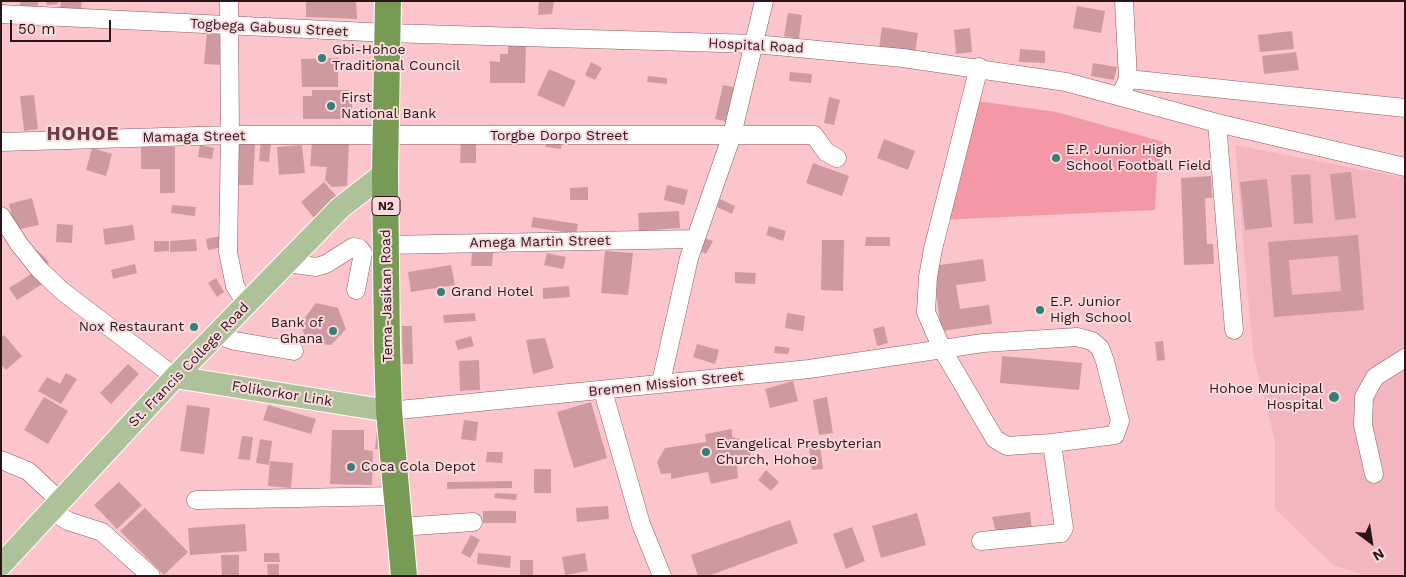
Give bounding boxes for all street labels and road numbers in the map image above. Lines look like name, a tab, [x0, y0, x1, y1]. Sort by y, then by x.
street label: Togbega Gabusu Street	[190, 15, 348, 41]
street label: Hospital Road	[708, 35, 804, 57]
street label: Mamaga Street	[142, 128, 246, 146]
street label: Torgbe Dorpo Street	[490, 128, 628, 144]
road number: N2	[372, 197, 400, 216]
street label: Tema-Jasikan Road	[377, 229, 397, 363]
street label: Amega Martin Street	[469, 232, 611, 252]
street label: St. Francis College Road	[125, 299, 253, 431]
street label: Bremen Mission Street	[588, 368, 744, 400]
street label: Folikorkor Link	[231, 378, 333, 410]

